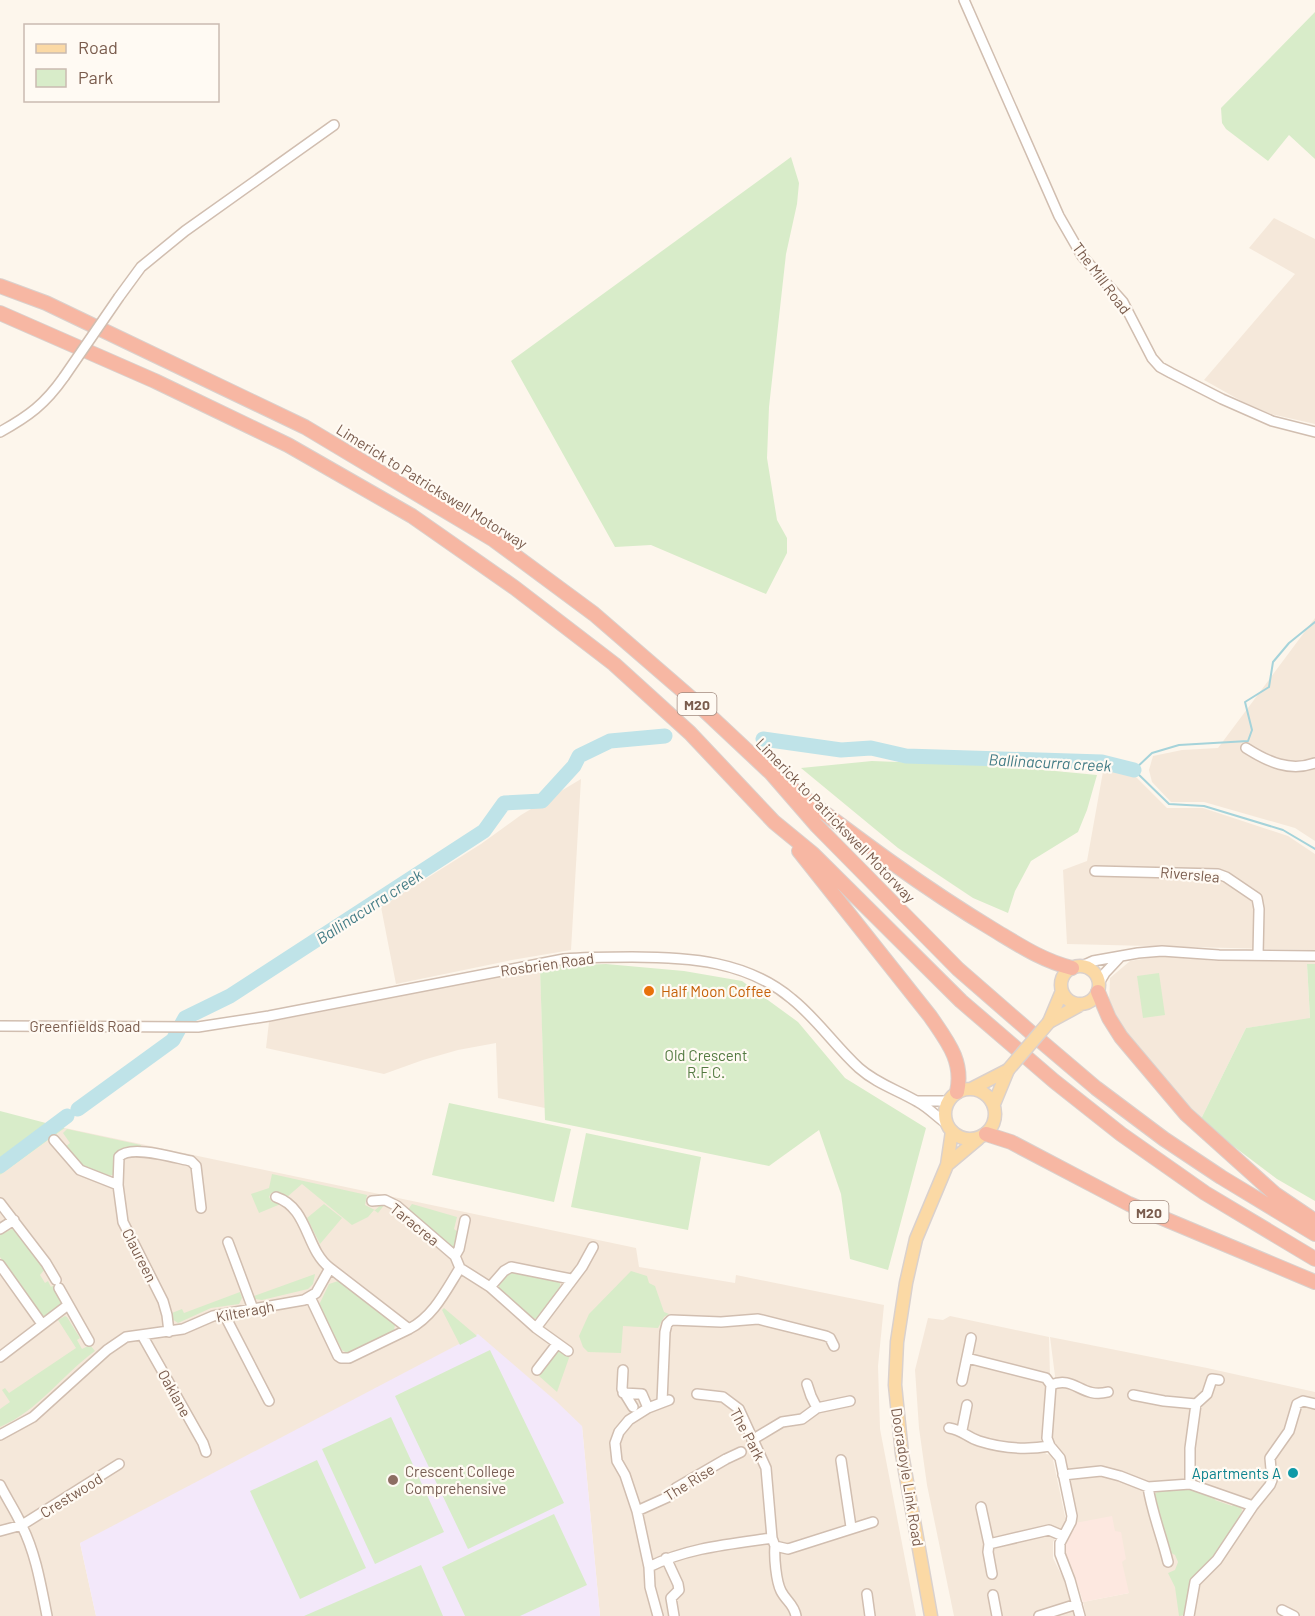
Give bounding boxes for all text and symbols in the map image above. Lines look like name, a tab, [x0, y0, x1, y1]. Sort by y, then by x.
legend	[24, 24, 219, 102]
text: Road	[78, 36, 118, 58]
text: Park	[78, 66, 113, 88]
street label: The Mill Road	[1069, 239, 1135, 317]
street label: Limerick to Patrickswell Motorway	[333, 420, 531, 552]
road number: M20	[678, 693, 716, 715]
street label: Limerick to Patrickswell Motorway	[753, 734, 919, 906]
water label: Ballinacurra creek	[988, 749, 1112, 775]
street label: Riverslea	[1160, 862, 1220, 886]
water label: Ballinacurra creek	[312, 864, 426, 947]
street label: Rosbrien Road	[499, 949, 595, 979]
place label: Half Moon Coffee	[661, 982, 772, 1000]
marker: Half Moon Coffee	[642, 984, 656, 998]
street label: Greenfields Road	[30, 1017, 140, 1035]
park label: Old Crescent R.F.C.	[665, 1046, 747, 1081]
street label: Taracrea	[387, 1199, 443, 1249]
road number: M20	[1130, 1201, 1168, 1223]
street label: Claureen	[119, 1225, 161, 1285]
street label: Kilteragh	[214, 1297, 276, 1325]
street label: Oaklane	[155, 1366, 195, 1420]
street label: The Park	[727, 1405, 770, 1464]
street label: Dooradoyle Link Road	[888, 1406, 928, 1548]
street label: The Rise	[661, 1460, 717, 1504]
place label: Crescent College Comprehensive	[405, 1462, 515, 1497]
place label: Apartments A	[1192, 1464, 1281, 1482]
marker: Apartments A	[1286, 1466, 1300, 1480]
street label: Crestwood	[36, 1469, 106, 1521]
marker: Crescent College Comprehensive	[386, 1473, 400, 1487]

